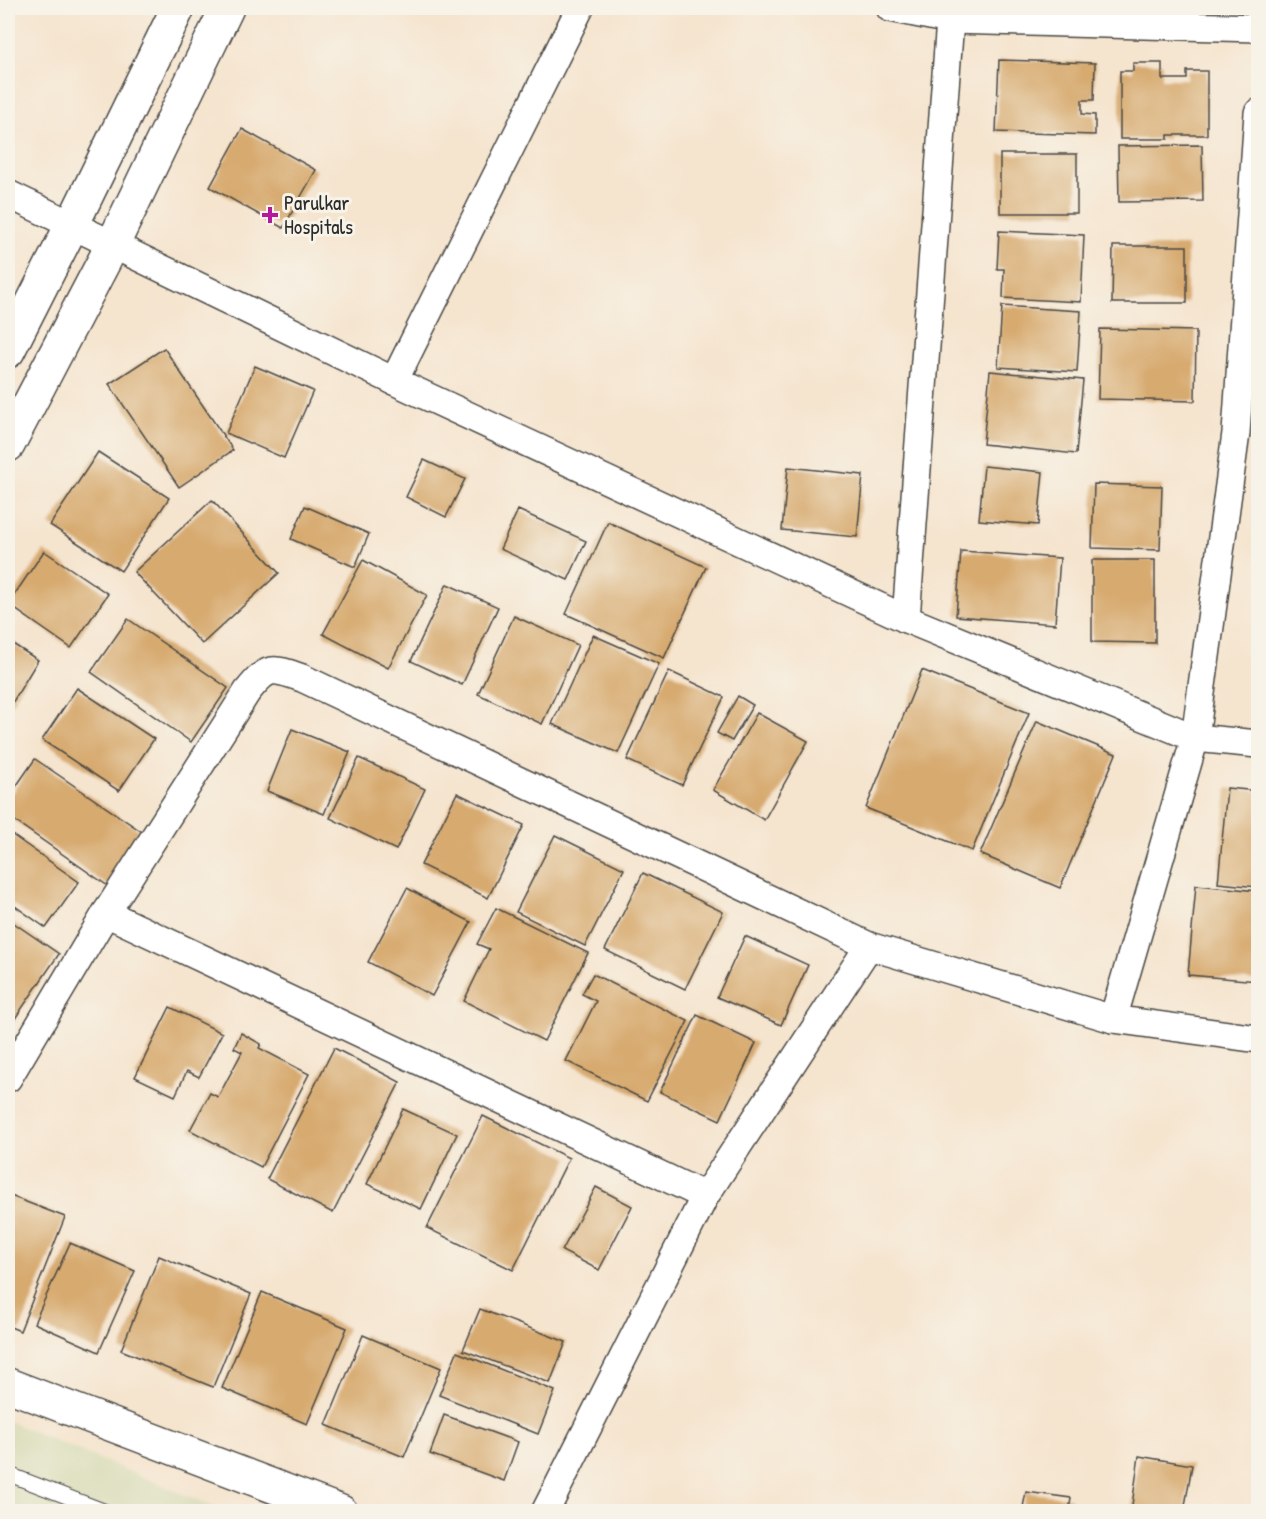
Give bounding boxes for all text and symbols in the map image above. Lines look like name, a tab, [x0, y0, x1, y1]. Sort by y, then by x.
place label: Parulkar Hospitals	[284, 188, 353, 241]
marker: Parulkar Hospitals	[261, 206, 279, 224]

